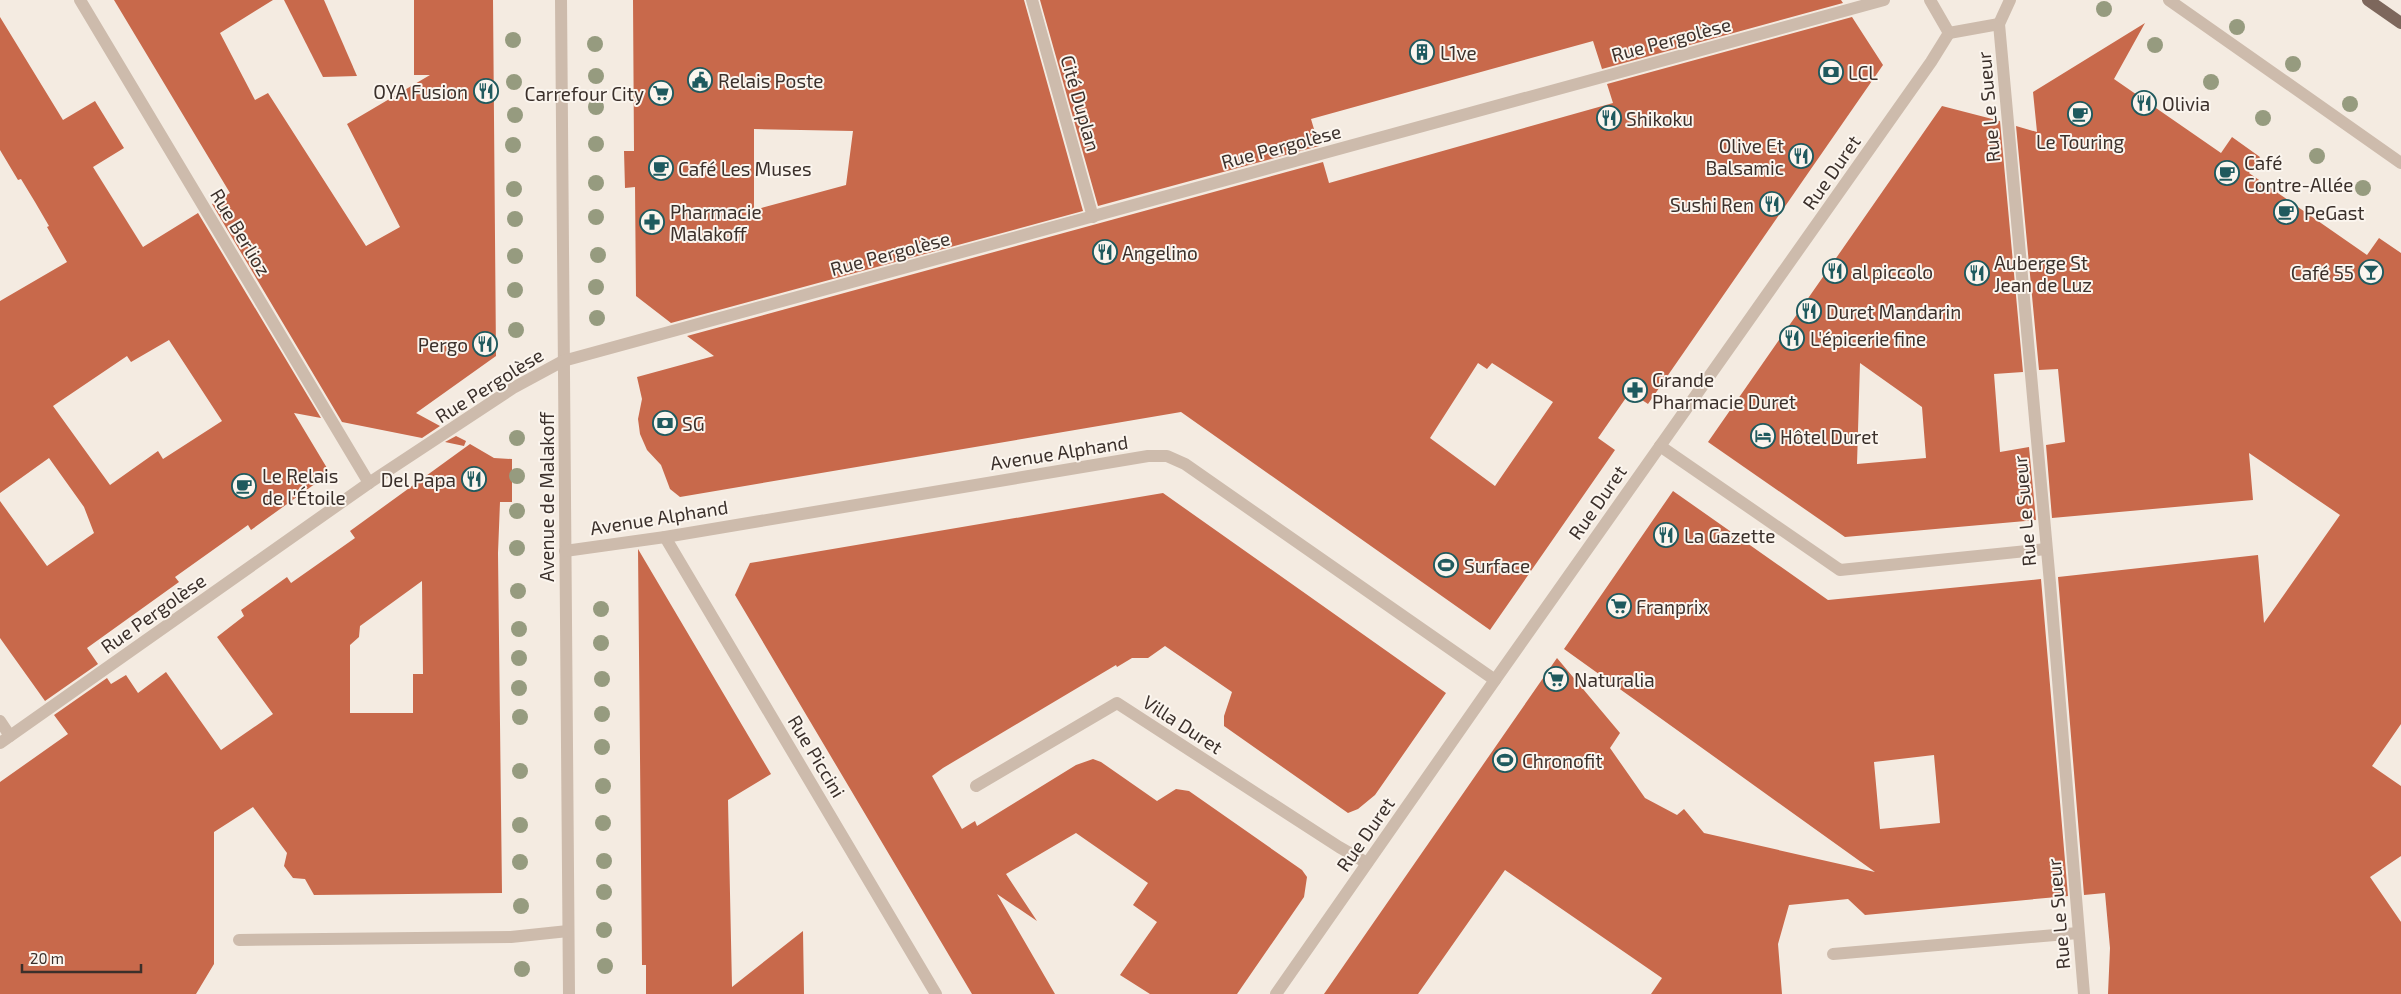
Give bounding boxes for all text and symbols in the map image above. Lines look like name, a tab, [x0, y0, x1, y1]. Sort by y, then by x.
street label: Rue Pergolèse	[1609, 12, 1733, 66]
building icon: L1ve	[1409, 39, 1435, 65]
place label: L1ve	[1440, 41, 1477, 64]
street label: Rue Le Sueur	[1972, 50, 2004, 163]
street label: Cité Duplan	[1056, 52, 1106, 154]
bank icon: LCL	[1818, 59, 1844, 85]
place label: LCL	[1848, 61, 1878, 84]
public building icon: Relais Poste	[687, 67, 713, 93]
place label: Relais Poste	[718, 69, 824, 92]
restaurant icon: OYA Fusion	[473, 78, 499, 104]
place label: OYA Fusion	[373, 80, 468, 103]
supermarket icon: Carrefour City	[648, 80, 674, 106]
place label: Carrefour City	[525, 82, 644, 105]
restaurant icon: Olivia	[2131, 90, 2157, 116]
place label: Olivia	[2162, 92, 2210, 115]
cafe icon: Le Touring	[2067, 101, 2093, 127]
restaurant icon: Shikoku	[1596, 105, 1622, 131]
place label: Shikoku	[1626, 107, 1693, 130]
street label: Rue Pergolèse	[1219, 119, 1343, 173]
street label: Rue Duret	[1797, 130, 1865, 214]
place label: Le Touring	[2036, 130, 2125, 153]
place label: Olive Et Balsamic	[1705, 134, 1784, 179]
restaurant icon: Olive Et Balsamic	[1788, 143, 1814, 169]
place label: Café Contre-Allée	[2244, 151, 2354, 196]
cafe icon: Café Les Muses	[648, 155, 674, 181]
place label: Café Les Muses	[678, 157, 812, 180]
cafe icon: Café Contre-Allée	[2214, 160, 2240, 186]
street label: Rue Berlioz	[206, 184, 276, 280]
restaurant icon: Sushi Ren	[1759, 191, 1785, 217]
place label: Sushi Ren	[1670, 193, 1754, 216]
cafe icon: PeGast	[2273, 199, 2299, 225]
place label: Pharmacie Malakoff	[670, 200, 762, 245]
place label: PeGast	[2304, 201, 2365, 224]
pharmacy icon: Pharmacie Malakoff	[639, 209, 665, 235]
street label: Rue Pergolèse	[828, 226, 952, 280]
restaurant icon: Angelino	[1092, 239, 1118, 265]
place label: Angelino	[1122, 241, 1198, 264]
place label: Auberge St Jean de Luz	[1994, 251, 2092, 296]
restaurant icon: al piccolo	[1822, 258, 1848, 284]
bar icon: Café 55	[2358, 259, 2384, 285]
place label: al piccolo	[1852, 260, 1933, 283]
restaurant icon: Auberge St Jean de Luz	[1964, 260, 1990, 286]
place label: Café 55	[2291, 261, 2354, 284]
restaurant icon: Duret Mandarin	[1796, 298, 1822, 324]
place label: Duret Mandarin	[1826, 300, 1961, 323]
restaurant icon: L'épicerie fine	[1779, 325, 1805, 351]
place label: L'épicerie fine	[1810, 327, 1926, 350]
restaurant icon: Pergo	[472, 331, 498, 357]
place label: Pergo	[418, 333, 468, 356]
street label: Rue Pergolèse	[431, 343, 547, 427]
place label: Grande Pharmacie Duret	[1652, 368, 1796, 413]
pharmacy icon: Grande Pharmacie Duret	[1622, 377, 1648, 403]
bank icon: SG	[652, 410, 678, 436]
street label: Avenue de Malakoff	[535, 411, 558, 582]
place label: SG	[682, 412, 705, 435]
hotel icon: Hôtel Duret	[1750, 423, 1776, 449]
place label: Hôtel Duret	[1780, 425, 1879, 448]
street label: Avenue Alphand	[988, 430, 1130, 474]
street label: Rue Le Sueur	[2008, 454, 2040, 567]
street label: Rue Duret	[1563, 460, 1631, 544]
place label: Le Relais de l'Étoile	[262, 464, 346, 509]
restaurant icon: Del Papa	[461, 466, 487, 492]
place label: Del Papa	[381, 468, 456, 491]
cafe icon: Le Relais de l'Étoile	[231, 473, 257, 499]
street label: Avenue Alphand	[588, 495, 730, 539]
restaurant icon: La Gazette	[1653, 522, 1679, 548]
place label: La Gazette	[1684, 524, 1775, 547]
sports icon: Surface	[1433, 552, 1459, 578]
place label: Surface	[1464, 554, 1530, 577]
street label: Rue Pergolèse	[96, 568, 210, 658]
supermarket icon: Franprix	[1606, 593, 1632, 619]
place label: Franprix	[1636, 595, 1708, 618]
supermarket icon: Naturalia	[1543, 666, 1569, 692]
place label: Naturalia	[1574, 668, 1655, 691]
street label: Villa Duret	[1139, 690, 1227, 758]
street label: Rue Piccini	[783, 711, 851, 801]
sports icon: Chronofit	[1492, 747, 1518, 773]
place label: Chronofit	[1522, 749, 1603, 772]
street label: Rue Duret	[1331, 792, 1399, 876]
street label: Rue Le Sueur	[2042, 857, 2074, 970]
scale bar	[22, 942, 141, 974]
text: 20 m	[30, 949, 64, 967]

